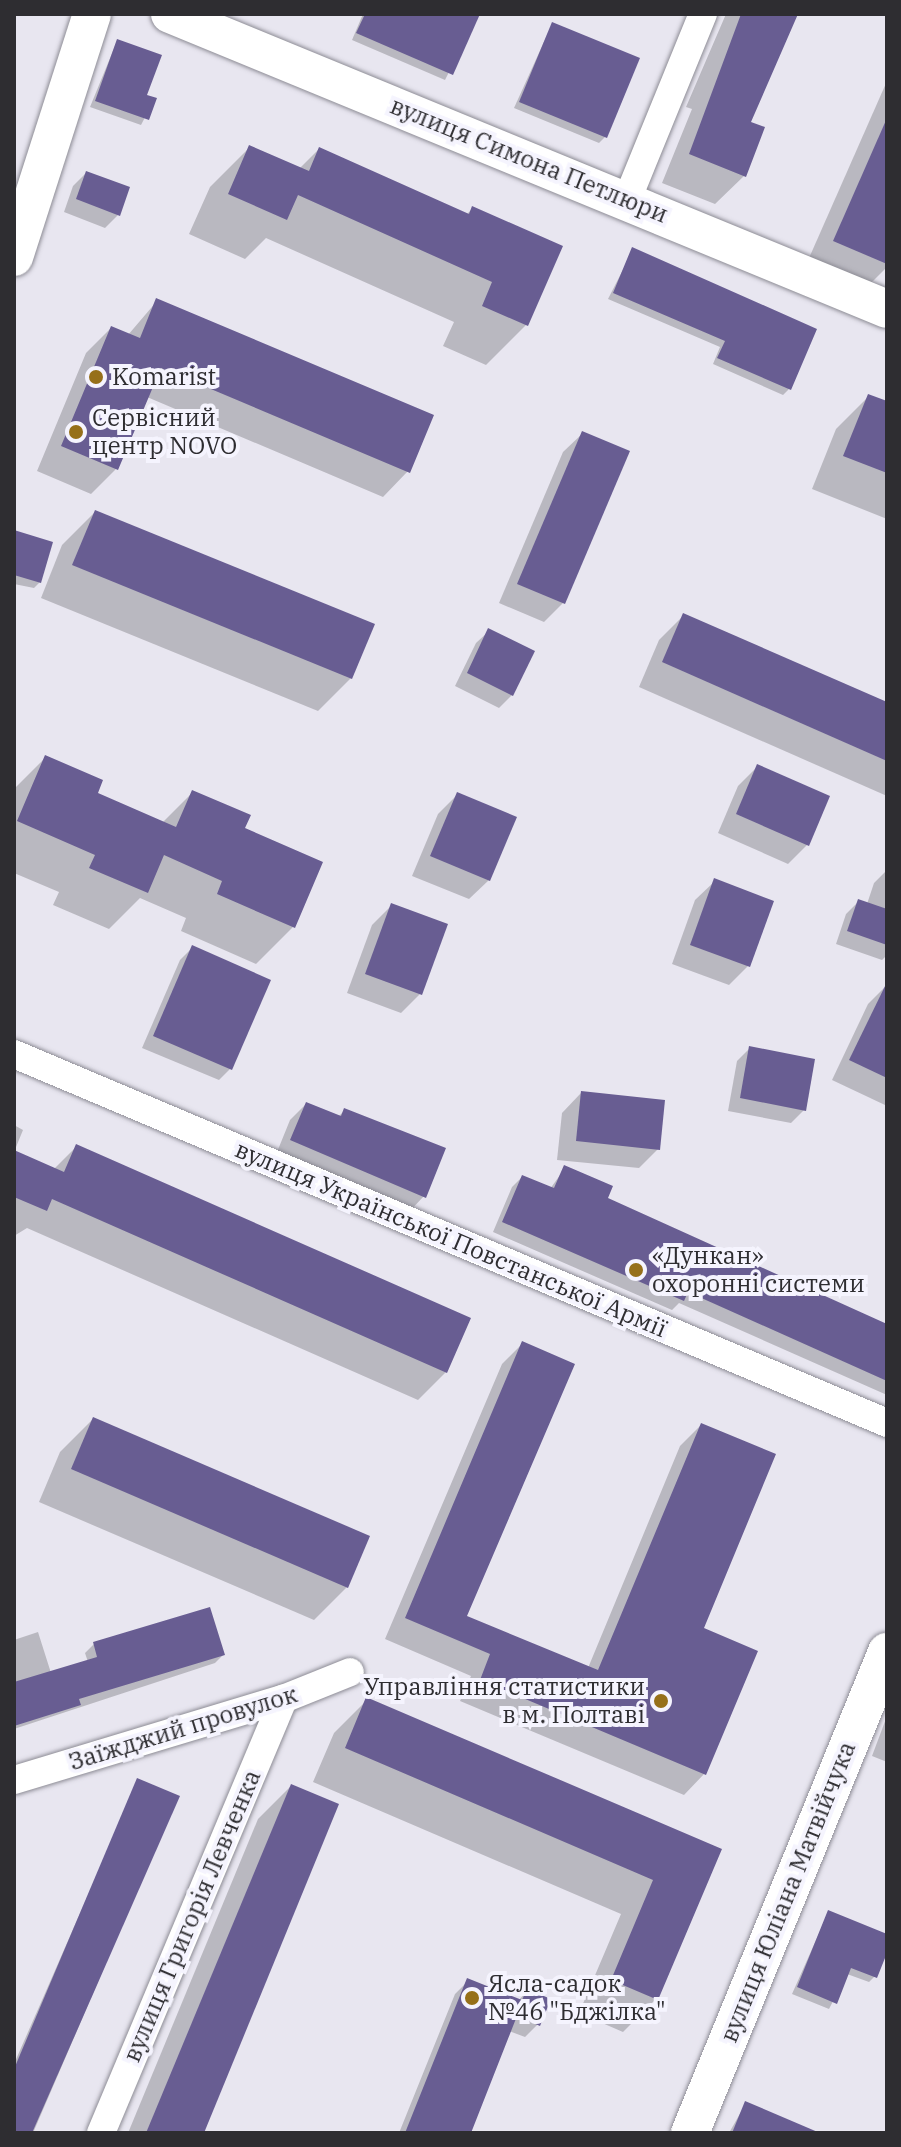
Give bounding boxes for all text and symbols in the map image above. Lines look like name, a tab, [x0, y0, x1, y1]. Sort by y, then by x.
street label: вулиця Симона Петлюри	[386, 91, 672, 229]
place label: Komarist	[112, 363, 216, 391]
marker: Komarist	[87, 368, 105, 386]
place label: Сервісний центр NOVO	[92, 404, 237, 460]
marker: Сервісний центр NOVO	[67, 423, 85, 441]
street label: вулиця Української Повстанської Армії	[231, 1135, 671, 1343]
place label: «Дункан» охоронні системи	[652, 1242, 865, 1298]
marker: «Дункан» охоронні системи	[627, 1261, 645, 1279]
place label: Управління статистики в м. Полтаві	[363, 1673, 645, 1729]
street label: Заїжджий провулок	[65, 1680, 301, 1776]
marker: Управління статистики в м. Полтаві	[652, 1692, 670, 1710]
street label: вулиця Юліана Матвійчука	[714, 1737, 862, 2047]
street label: вулиця Григорія Левченка	[117, 1766, 267, 2066]
place label: Ясла-садок №46 "Бджілка"	[488, 1970, 666, 2026]
marker: Ясла-садок №46 "Бджілка"	[463, 1989, 481, 2007]

